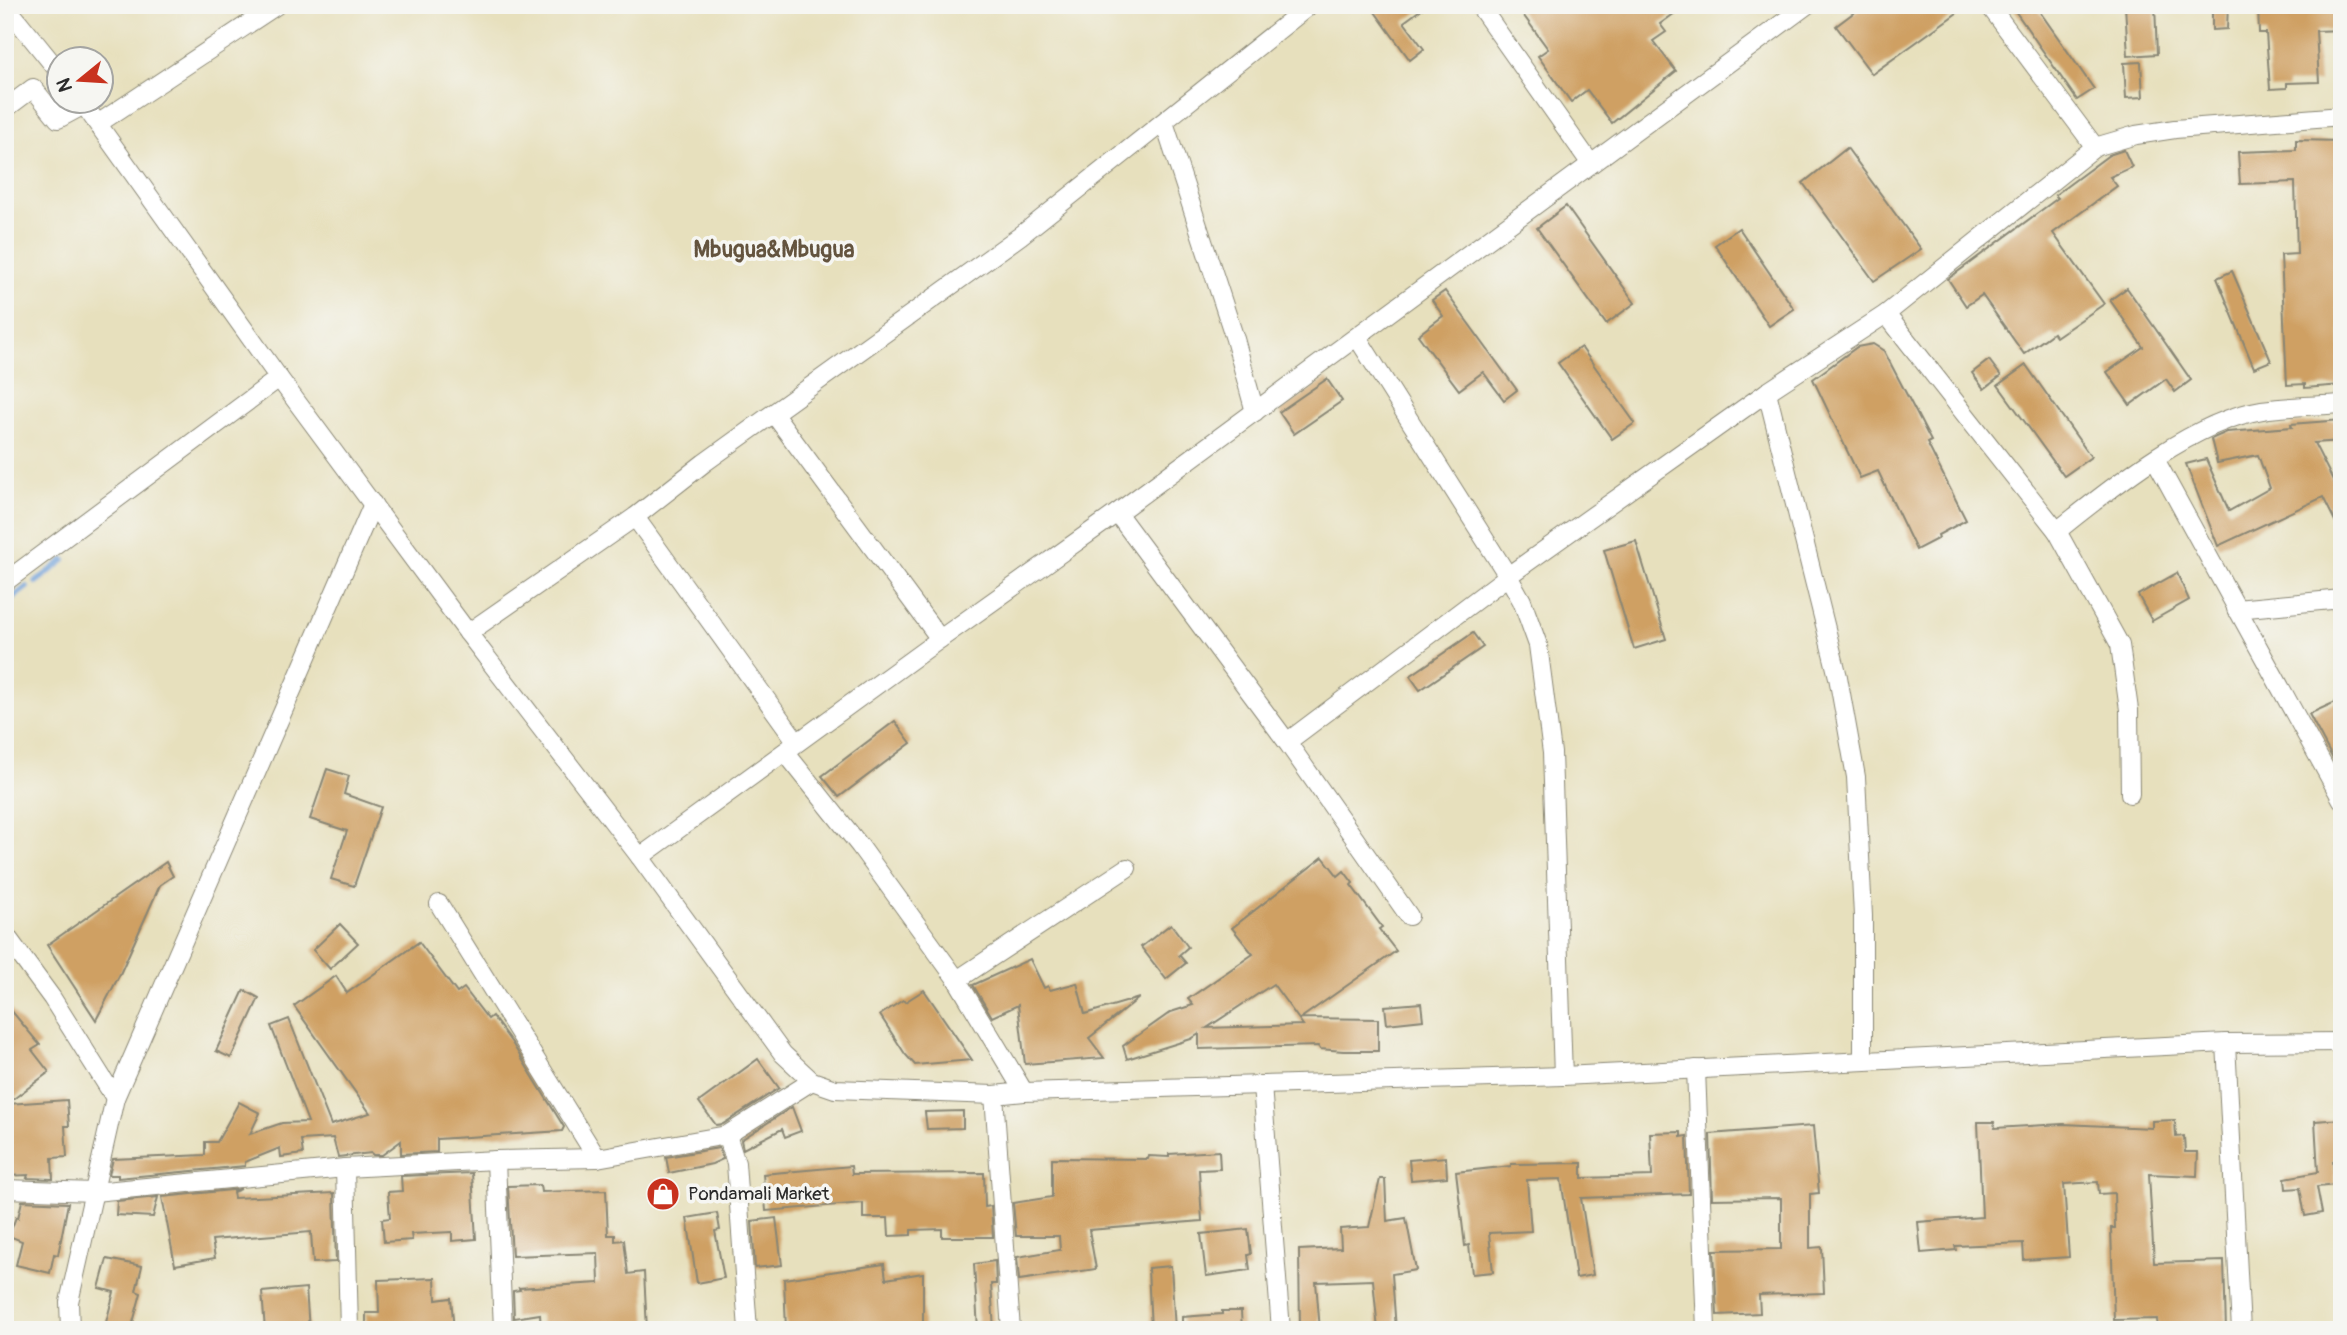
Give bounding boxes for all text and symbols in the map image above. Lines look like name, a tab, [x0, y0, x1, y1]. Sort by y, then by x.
north arrow	[46, 46, 116, 116]
text: N	[51, 75, 78, 95]
district label: Mbugua&Mbugua	[694, 235, 855, 264]
shop icon: Pondamali Market	[644, 1175, 682, 1213]
place label: Pondamali Market	[688, 1182, 830, 1206]

